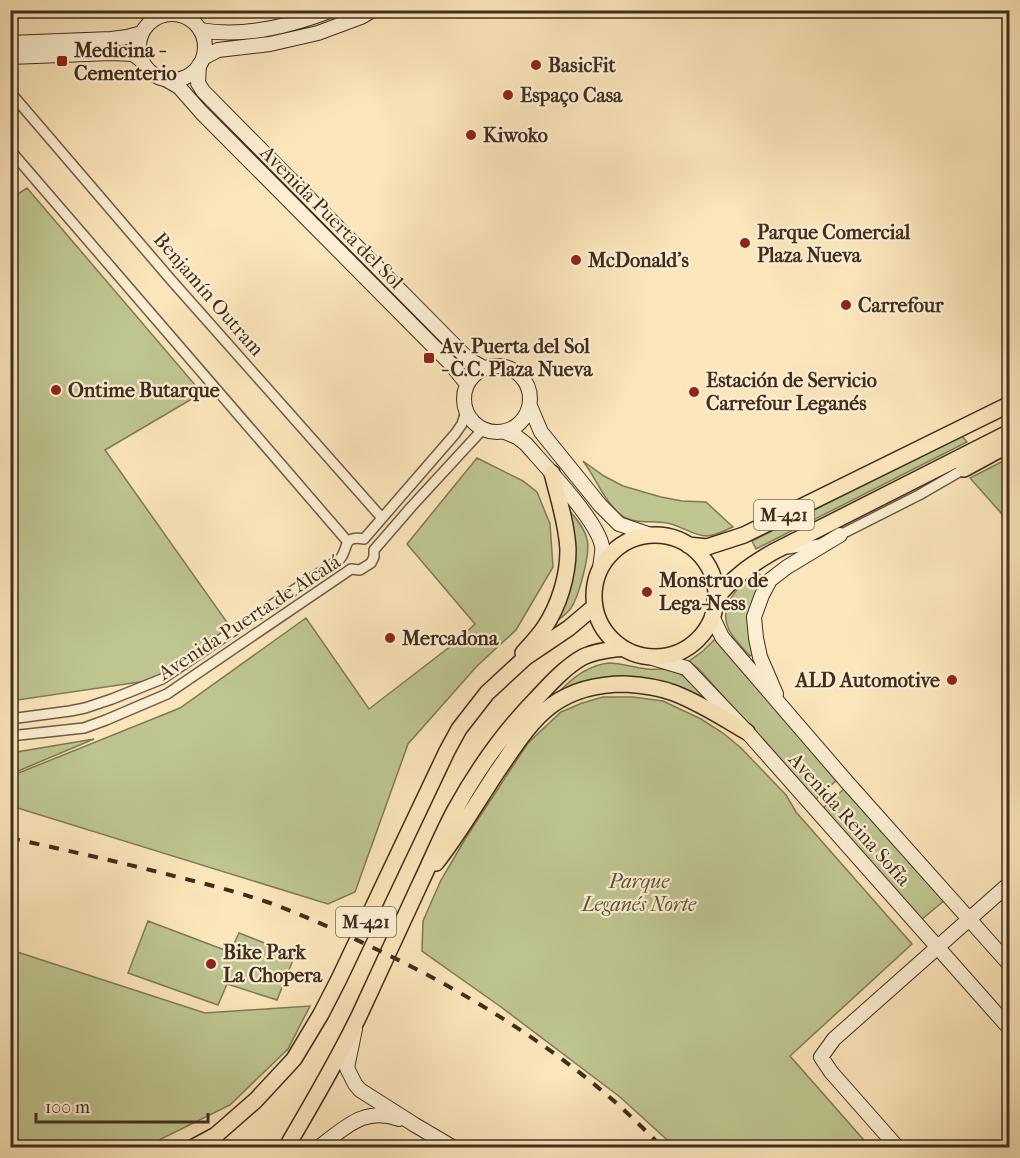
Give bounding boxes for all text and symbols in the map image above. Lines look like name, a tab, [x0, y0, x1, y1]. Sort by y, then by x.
place label: Medicina - Cementerio	[73, 39, 177, 85]
marker: Medicina - Cementerio	[55, 54, 69, 68]
place label: BasicFit	[548, 54, 617, 77]
marker: BasicFit	[529, 58, 543, 72]
place label: Espaço Casa	[520, 84, 623, 108]
marker: Espaço Casa	[501, 88, 515, 102]
place label: Kiwoko	[483, 124, 548, 147]
marker: Kiwoko	[464, 128, 478, 142]
street label: Avenida Puerta del Sol	[255, 140, 408, 294]
place label: Parque Comercial Plaza Nueva	[757, 221, 911, 267]
street label: Benjamín Outram	[149, 228, 269, 361]
marker: Parque Comercial Plaza Nueva	[738, 236, 752, 250]
place label: McDonald's	[587, 249, 689, 272]
marker: McDonald's	[569, 253, 583, 267]
place label: Carrefour	[858, 294, 944, 317]
marker: Carrefour	[839, 298, 853, 312]
place label: Av. Puerta del Sol - C.C. Plaza Nueva	[439, 335, 593, 381]
marker: Av. Puerta del Sol - C.C. Plaza Nueva	[422, 351, 436, 365]
place label: Estación de Servicio Carrefour Leganés	[706, 369, 877, 415]
place label: Ontime Butarque	[68, 379, 220, 402]
marker: Ontime Butarque	[49, 383, 63, 397]
marker: Estación de Servicio Carrefour Leganés	[687, 385, 701, 399]
road number: M-421	[754, 500, 814, 530]
street label: Avenida Puerta de Alcalá	[153, 549, 345, 686]
place label: Monstruo de Lega-Ness	[658, 569, 768, 615]
marker: Monstruo de Lega-Ness	[640, 585, 654, 599]
place label: Mercadona	[401, 627, 499, 650]
marker: Mercadona	[383, 631, 397, 645]
place label: ALD Automotive	[793, 669, 940, 692]
marker: ALD Automotive	[945, 673, 959, 687]
street label: Avenida Reina Sofía	[783, 747, 916, 891]
park label: Parque Leganés Norte	[580, 870, 697, 916]
road number: M-421	[336, 907, 396, 937]
place label: Bike Park La Chopera	[223, 941, 323, 987]
marker: Bike Park La Chopera	[204, 957, 218, 971]
scale bar	[36, 1086, 208, 1124]
text: 100 m	[45, 1097, 90, 1118]

